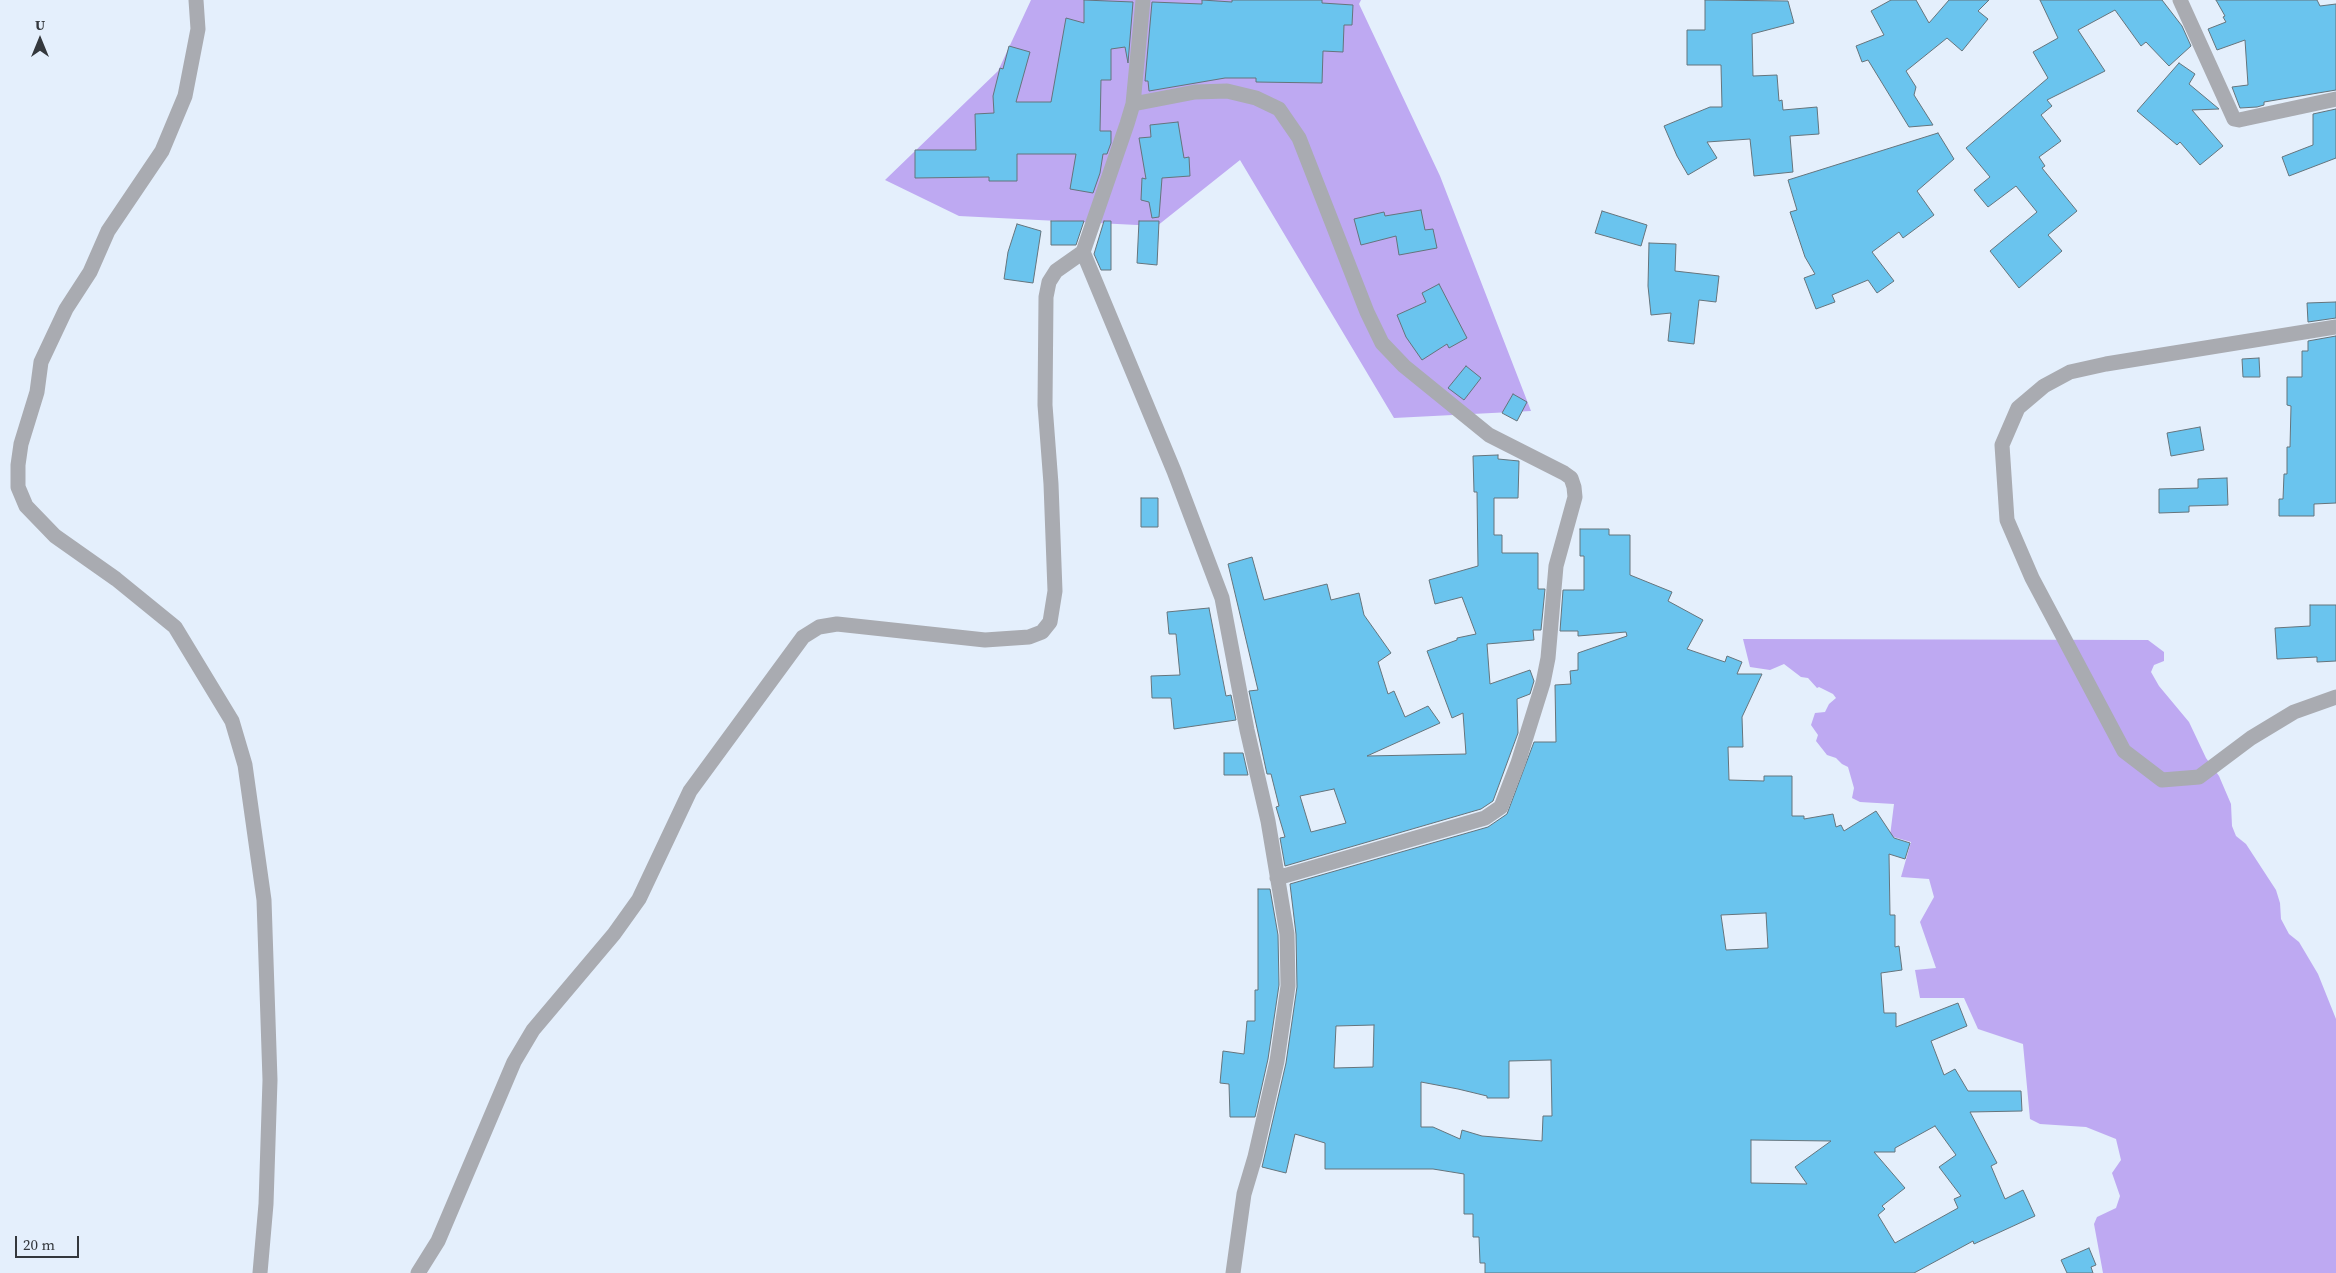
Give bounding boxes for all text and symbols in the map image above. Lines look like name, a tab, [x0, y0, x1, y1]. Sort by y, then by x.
north arrow	[15, 15, 65, 65]
text: U	[35, 15, 45, 35]
scale bar	[18, 1226, 81, 1258]
text: 20 m	[23, 1234, 55, 1255]

